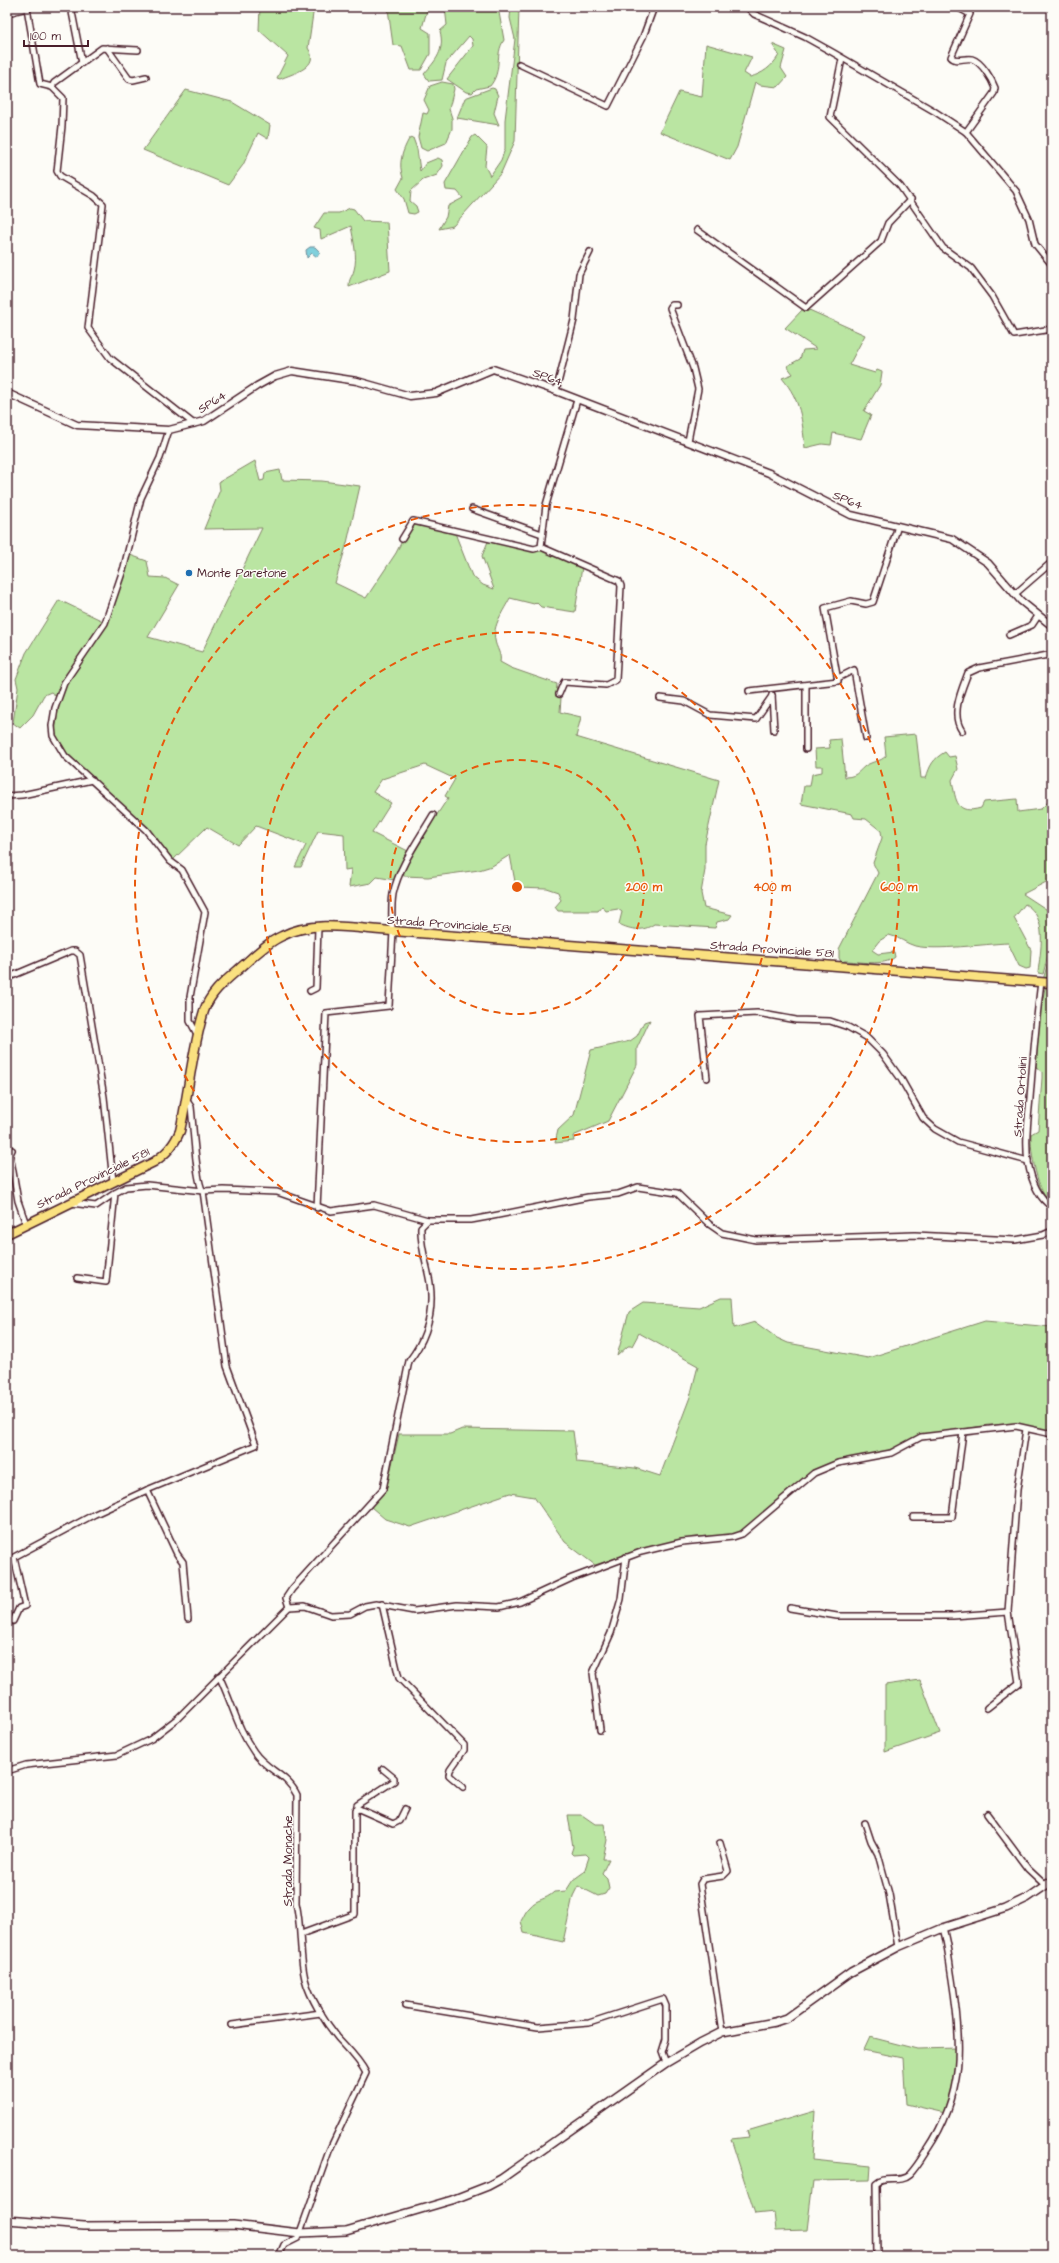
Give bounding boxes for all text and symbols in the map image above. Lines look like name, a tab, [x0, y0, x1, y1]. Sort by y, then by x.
scale bar	[24, 22, 88, 48]
text: 100 m	[30, 28, 61, 45]
street label: SP64	[530, 364, 565, 391]
street label: SP64	[195, 387, 230, 418]
street label: SP64	[830, 487, 865, 514]
place label: Monte Paretone	[197, 565, 287, 582]
marker: Monte Paretone	[184, 568, 194, 578]
text: 200 m	[625, 879, 663, 896]
text: 400 m	[753, 879, 791, 896]
text: 600 m	[881, 879, 918, 896]
centre of rings	[510, 880, 524, 894]
street label: Strada Provinciale 581	[387, 912, 512, 937]
street label: Strada Provinciale 581	[710, 937, 835, 962]
street label: Strada Ortolini	[1009, 1056, 1032, 1138]
street label: Strada Provinciale 581	[34, 1143, 153, 1213]
street label: Strada Monache	[280, 1815, 297, 1907]

